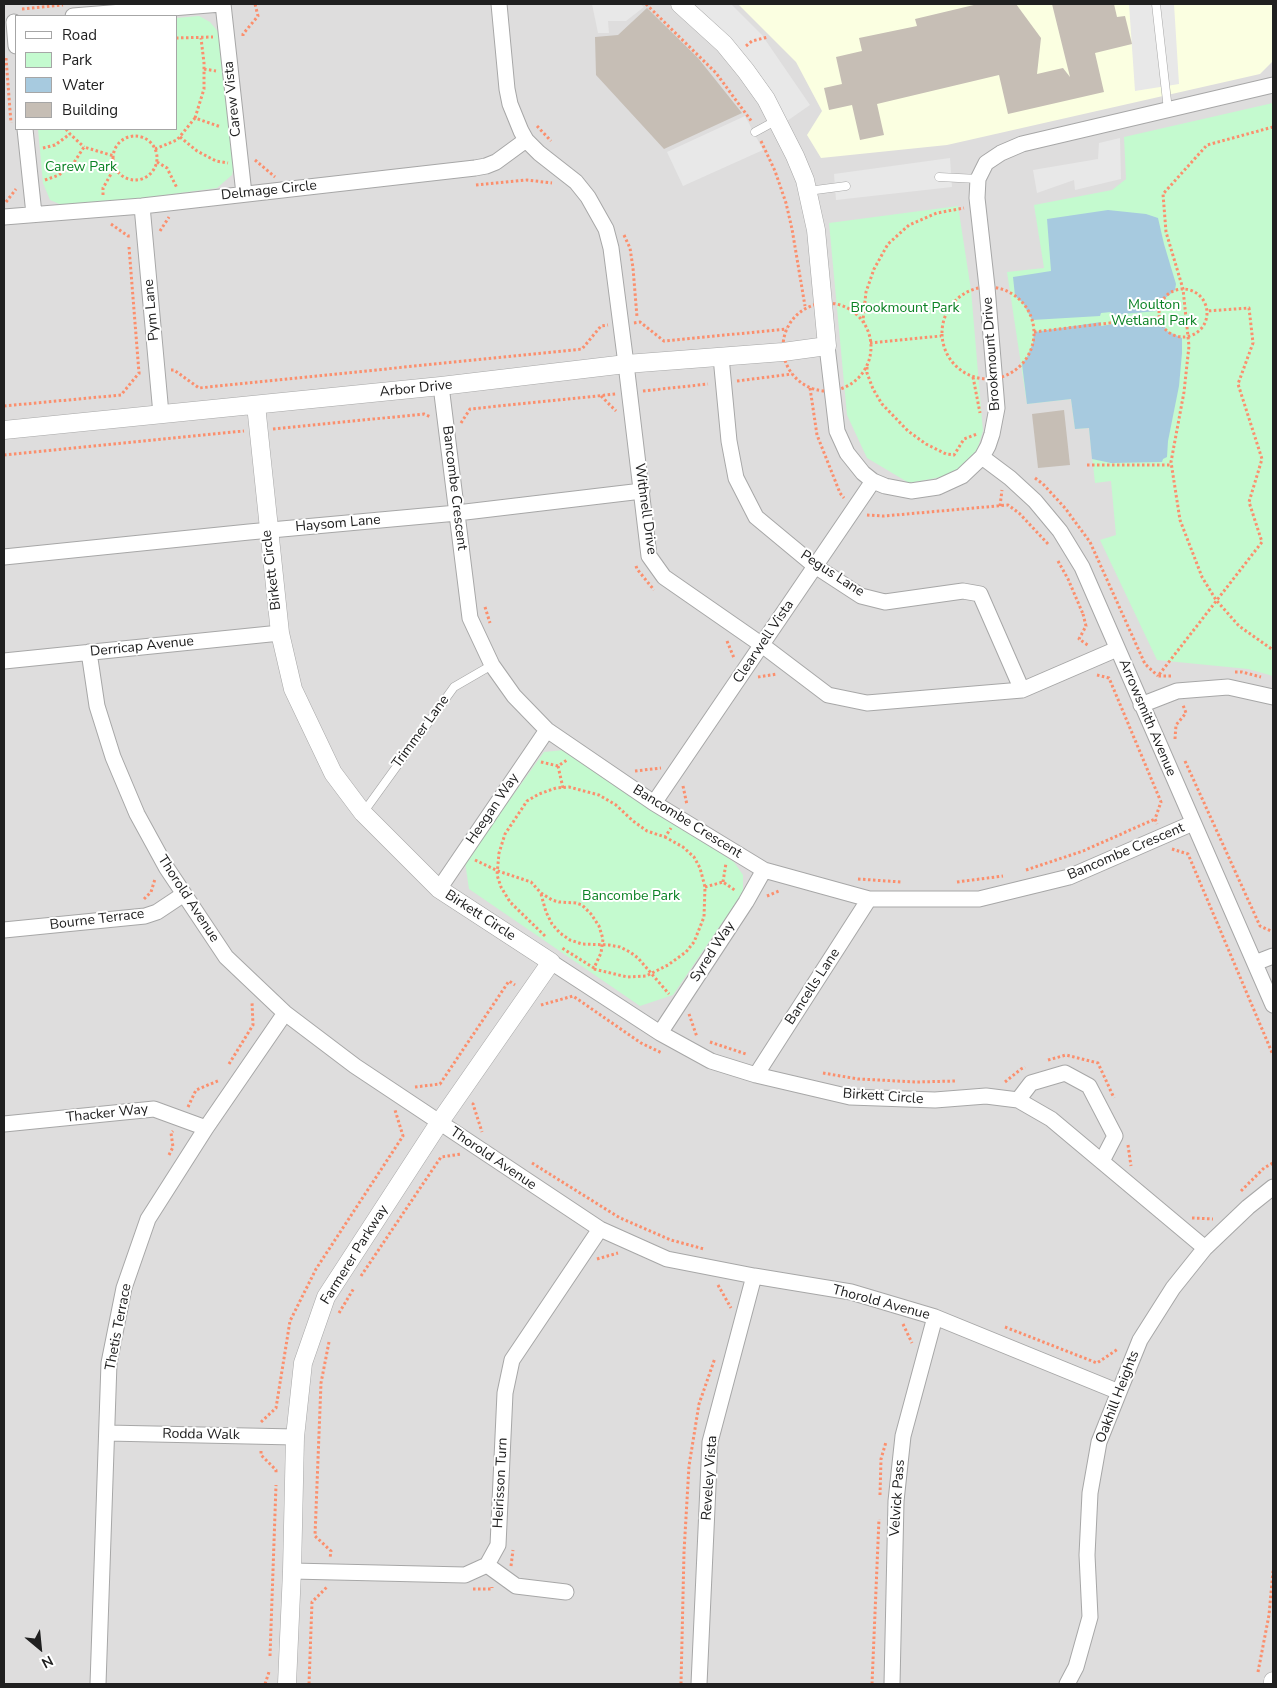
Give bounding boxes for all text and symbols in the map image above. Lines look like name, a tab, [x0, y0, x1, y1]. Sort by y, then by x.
legend	[15, 15, 178, 130]
text: Road	[62, 25, 97, 45]
text: Park	[62, 50, 92, 70]
street label: Carew Vista	[221, 60, 245, 138]
text: Water	[62, 75, 104, 95]
text: Building	[62, 100, 118, 120]
park label: Carew Park	[45, 160, 117, 176]
street label: Delmage Circle	[220, 178, 318, 204]
street label: Pym Lane	[141, 278, 163, 342]
street label: Brookmount Drive	[980, 296, 1004, 412]
park label: Moulton Wetland Park	[1111, 298, 1197, 331]
park label: Brookmount Park	[851, 301, 959, 317]
street label: Arbor Drive	[379, 377, 453, 401]
street label: Bancombe Crescent	[438, 425, 470, 551]
street label: Withnell Drive	[630, 462, 660, 556]
street label: Haysom Lane	[295, 512, 381, 536]
street label: Birkett Circle	[259, 529, 285, 611]
street label: Pegus Lane	[797, 547, 867, 601]
street label: Clearwell Vista	[730, 597, 798, 687]
street label: Derricap Avenue	[89, 633, 195, 661]
street label: Arrowsmith Avenue	[1115, 657, 1179, 779]
street label: Trimmer Lane	[389, 692, 453, 772]
street label: Heegan Way	[463, 770, 523, 848]
street label: Bancombe Crescent	[629, 782, 745, 862]
street label: Bancombe Crescent	[1065, 820, 1187, 884]
street label: Thorold Avenue	[154, 852, 222, 946]
street label: Birkett Circle	[442, 887, 518, 945]
park label: Bancombe Park	[582, 889, 680, 905]
street label: Bourne Terrace	[49, 906, 145, 934]
street label: Syred Way	[687, 918, 739, 986]
street label: Bancells Lane	[782, 946, 844, 1028]
street label: Birkett Circle	[842, 1086, 924, 1108]
street label: Thacker Way	[65, 1101, 149, 1127]
street label: Thorold Avenue	[447, 1124, 539, 1194]
street label: Farmerer Parkway	[318, 1202, 392, 1308]
street label: Thetis Terrace	[102, 1282, 136, 1372]
street label: Thorold Avenue	[830, 1282, 932, 1324]
street label: Oakhill Heights	[1093, 1349, 1143, 1445]
street label: Rodda Walk	[162, 1426, 240, 1444]
street label: Reveley Vista	[699, 1435, 721, 1521]
street label: Heirisson Turn	[490, 1437, 512, 1529]
street label: Velvick Pass	[887, 1459, 909, 1537]
north arrow	[15, 1623, 65, 1673]
text: N	[38, 1651, 56, 1673]

